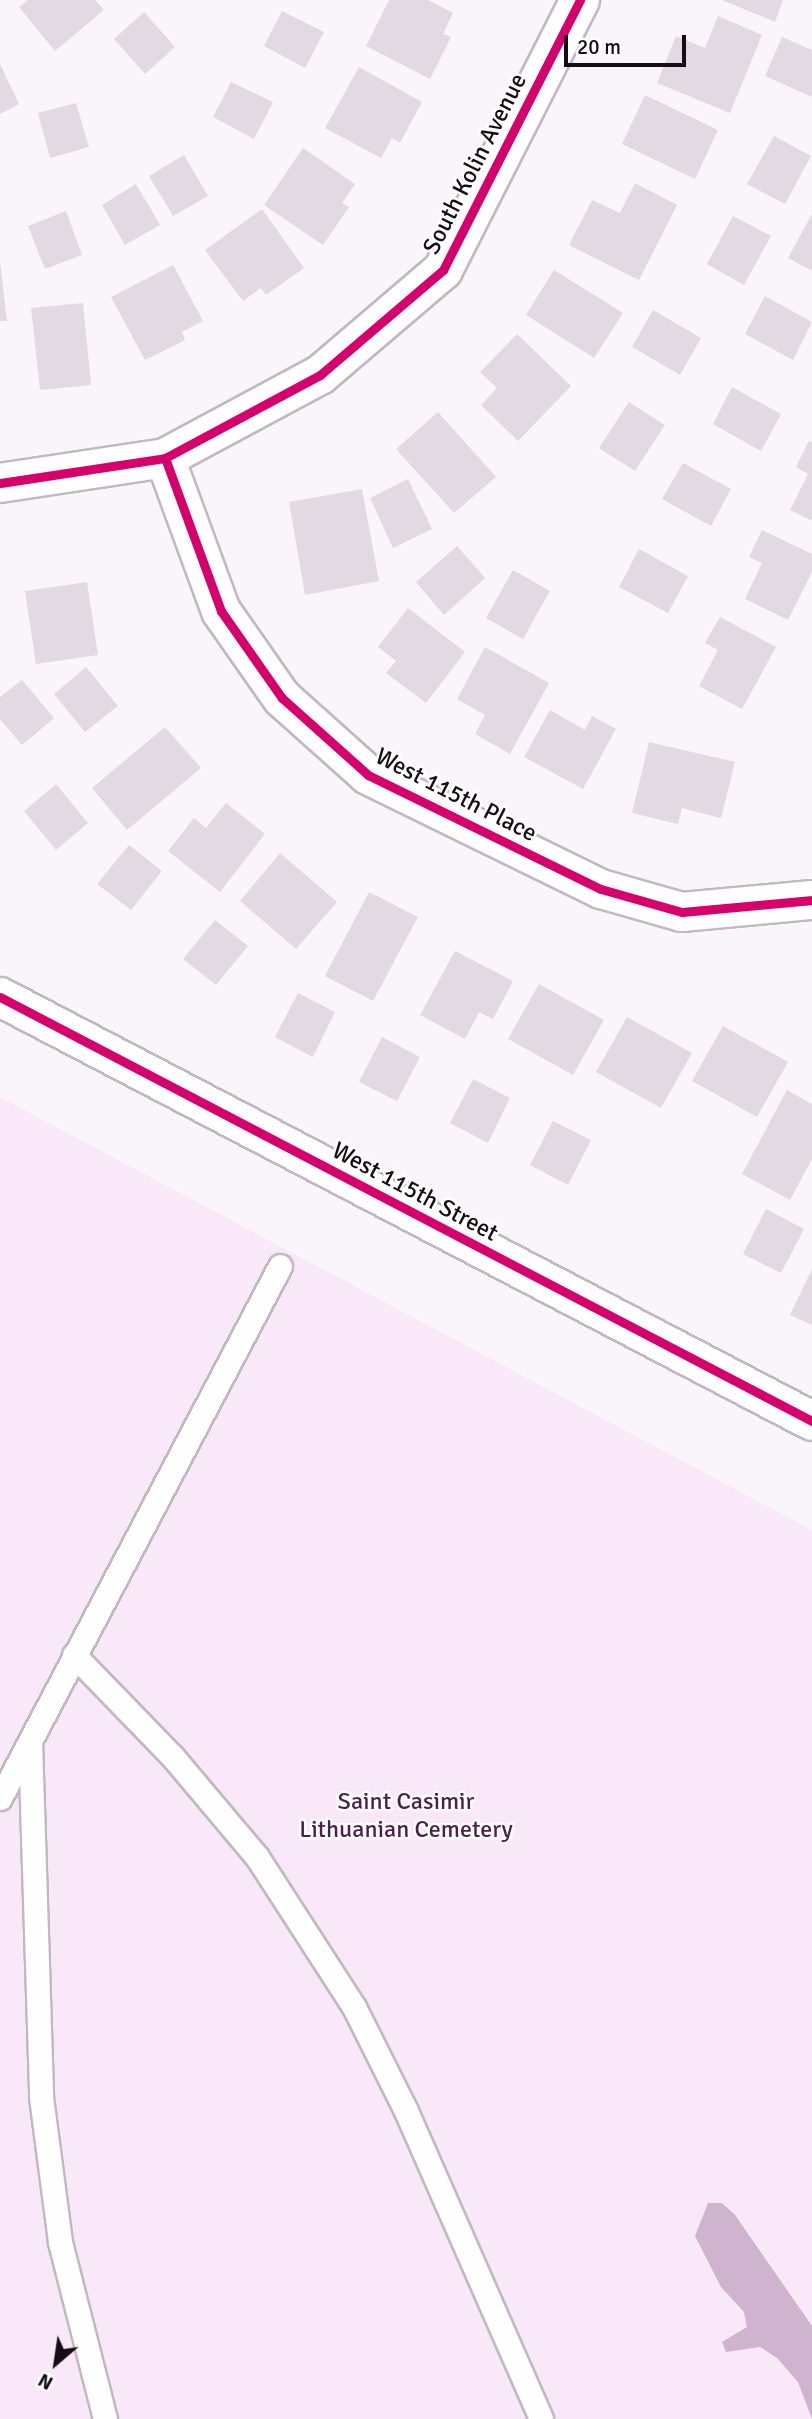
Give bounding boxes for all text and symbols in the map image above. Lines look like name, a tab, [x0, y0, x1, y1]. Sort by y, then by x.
scale bar	[567, 21, 690, 65]
text: 20 m	[577, 34, 621, 60]
street label: South Kolin Avenue	[417, 69, 533, 259]
street label: West 115th Place	[371, 742, 541, 848]
street label: West 115th Street	[327, 1136, 503, 1248]
park label: Saint Casimir Lithuanian Cemetery	[299, 1788, 513, 1844]
north arrow	[21, 2328, 91, 2398]
text: N	[34, 2368, 57, 2395]

